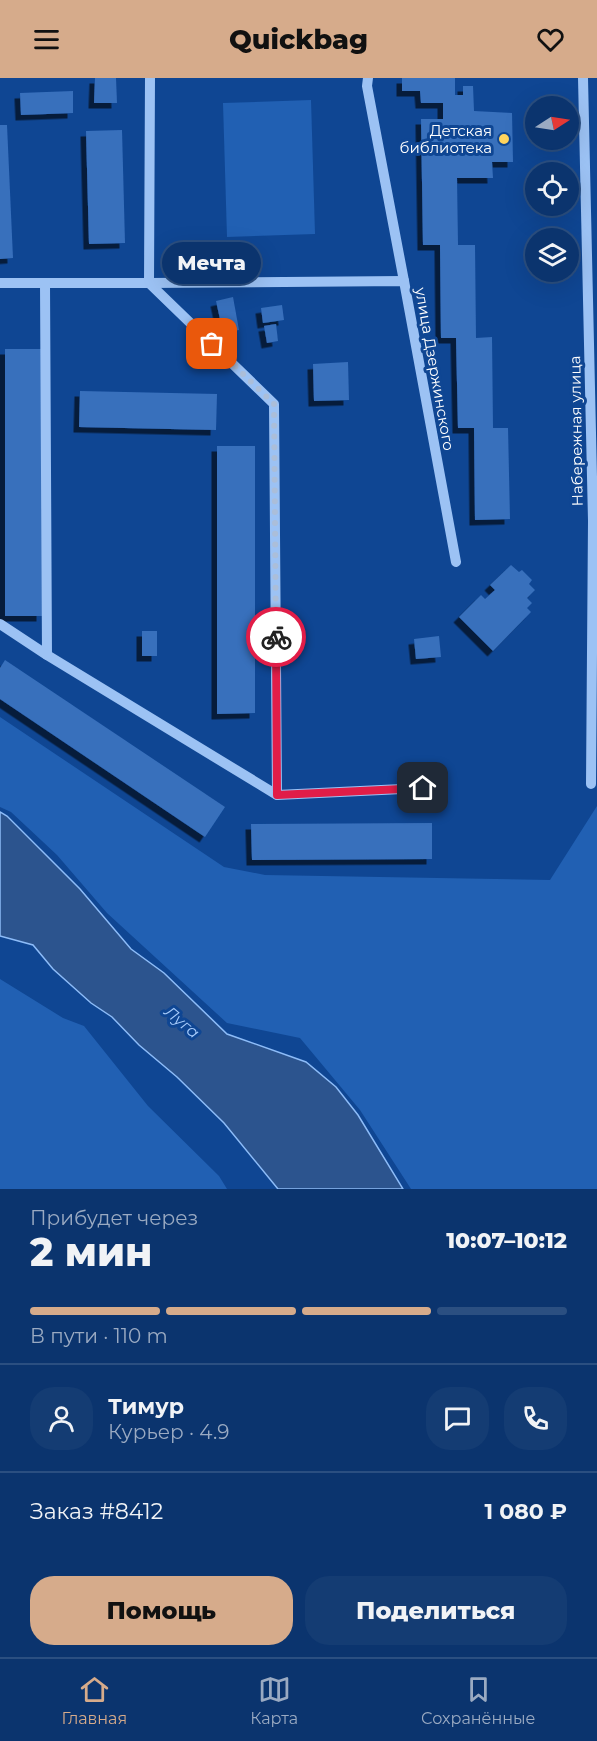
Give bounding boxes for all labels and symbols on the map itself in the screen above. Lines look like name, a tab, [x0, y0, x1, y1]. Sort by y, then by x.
north arrow	[525, 96, 579, 150]
place label: Детская библиотека	[400, 121, 492, 157]
marker: Детская библиотека	[497, 132, 511, 146]
callout: Мечта	[162, 242, 262, 284]
street label: улица Дзержинского	[411, 285, 459, 452]
pin	[186, 318, 237, 369]
street label: Набережная улица	[565, 356, 587, 506]
courier	[246, 607, 306, 667]
pin	[397, 762, 448, 813]
water label: Луга	[160, 1001, 203, 1042]

